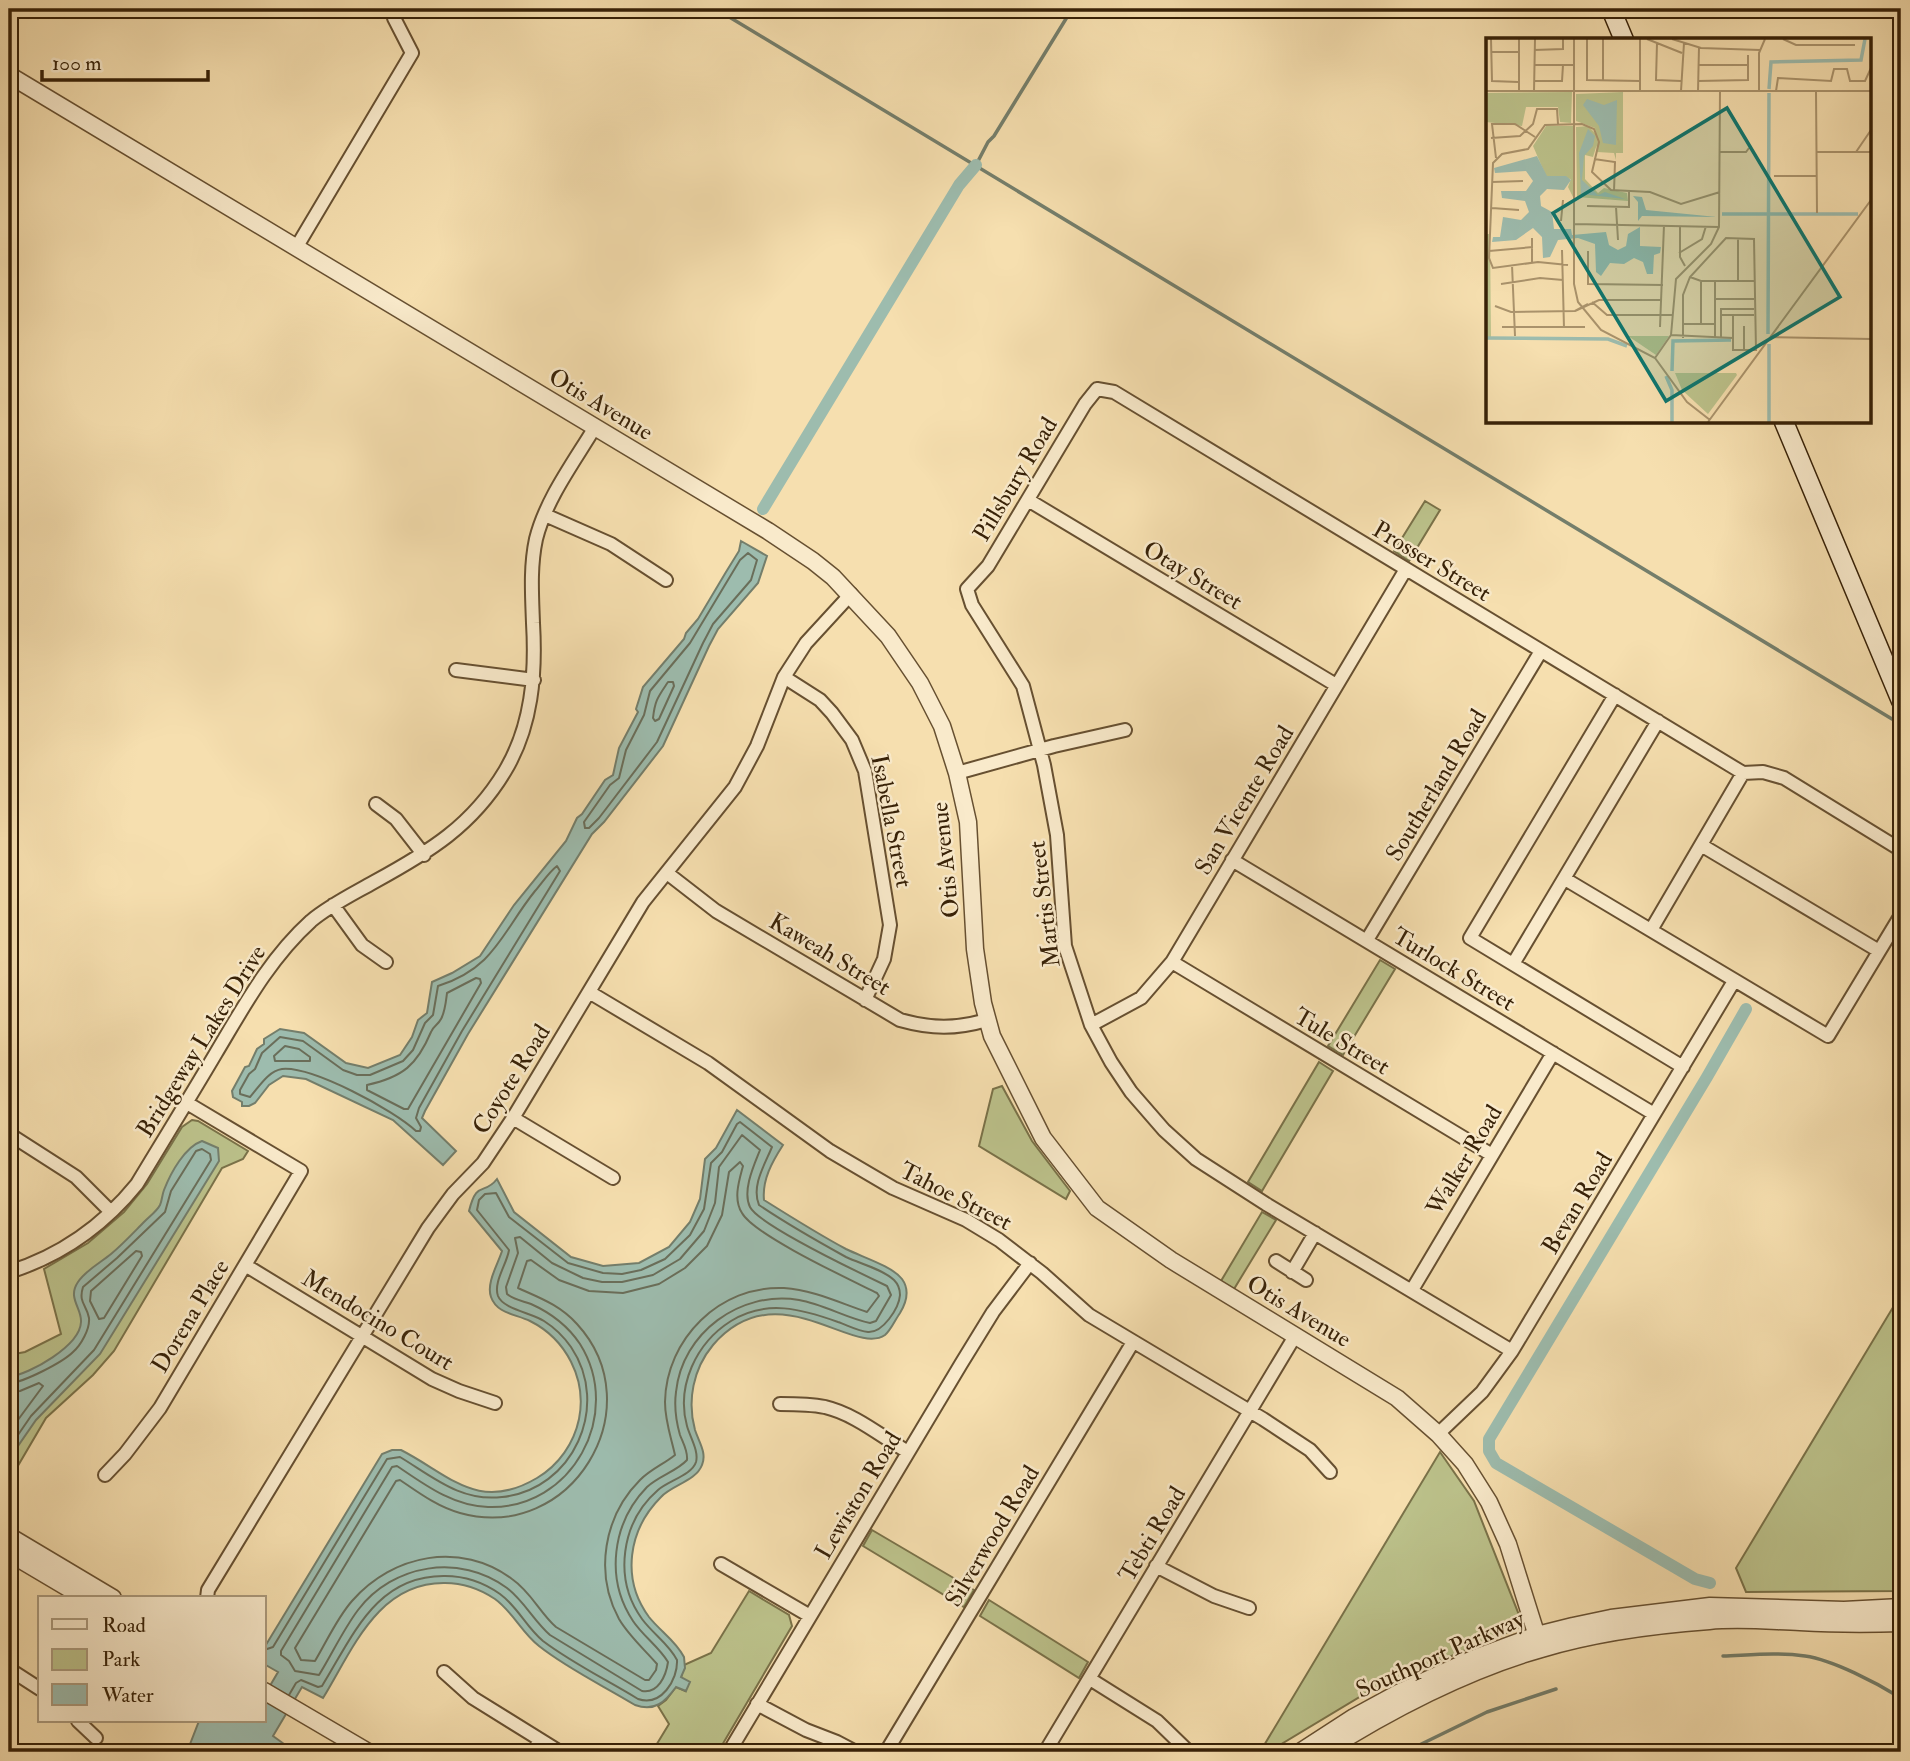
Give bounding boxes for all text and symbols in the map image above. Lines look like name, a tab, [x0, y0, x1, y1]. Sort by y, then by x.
scale bar	[42, 38, 208, 82]
inset map	[1486, 38, 1871, 424]
text: 100 m	[52, 50, 102, 77]
street label: Otis Avenue	[543, 361, 659, 448]
street label: Pillsbury Road	[966, 411, 1065, 547]
street label: Prosser Street	[1367, 514, 1497, 609]
street label: Otay Street	[1137, 534, 1248, 617]
street label: Southerland Road	[1379, 703, 1494, 867]
street label: San Vicente Road	[1188, 720, 1301, 881]
street label: Isabella Street	[863, 752, 920, 890]
street label: Otis Avenue	[924, 800, 967, 919]
street label: Martis Street	[1021, 839, 1068, 969]
street label: Kaweah Street	[763, 906, 896, 1003]
street label: Turlock Street	[1387, 921, 1521, 1018]
street label: Bridgeway Lakes Drive	[130, 939, 273, 1143]
street label: Tule Street	[1288, 1001, 1396, 1082]
street label: Coyote Road	[465, 1018, 558, 1140]
street label: Walker Road	[1419, 1099, 1510, 1222]
street label: Bevan Road	[1535, 1146, 1620, 1260]
street label: Tahoe Street	[894, 1155, 1017, 1238]
street label: Dorena Place	[144, 1254, 236, 1379]
street label: Mendocino Court	[296, 1263, 460, 1378]
street label: Otis Avenue	[1241, 1268, 1357, 1355]
street label: Lewiston Road	[808, 1426, 909, 1565]
street label: Silverwood Road	[938, 1460, 1047, 1613]
street label: Tebti Road	[1112, 1481, 1193, 1588]
legend	[38, 1596, 266, 1722]
street label: Southport Parkway	[1351, 1603, 1530, 1706]
text: Road	[102, 1612, 147, 1639]
text: Park	[102, 1646, 140, 1673]
text: Water	[101, 1682, 154, 1709]

